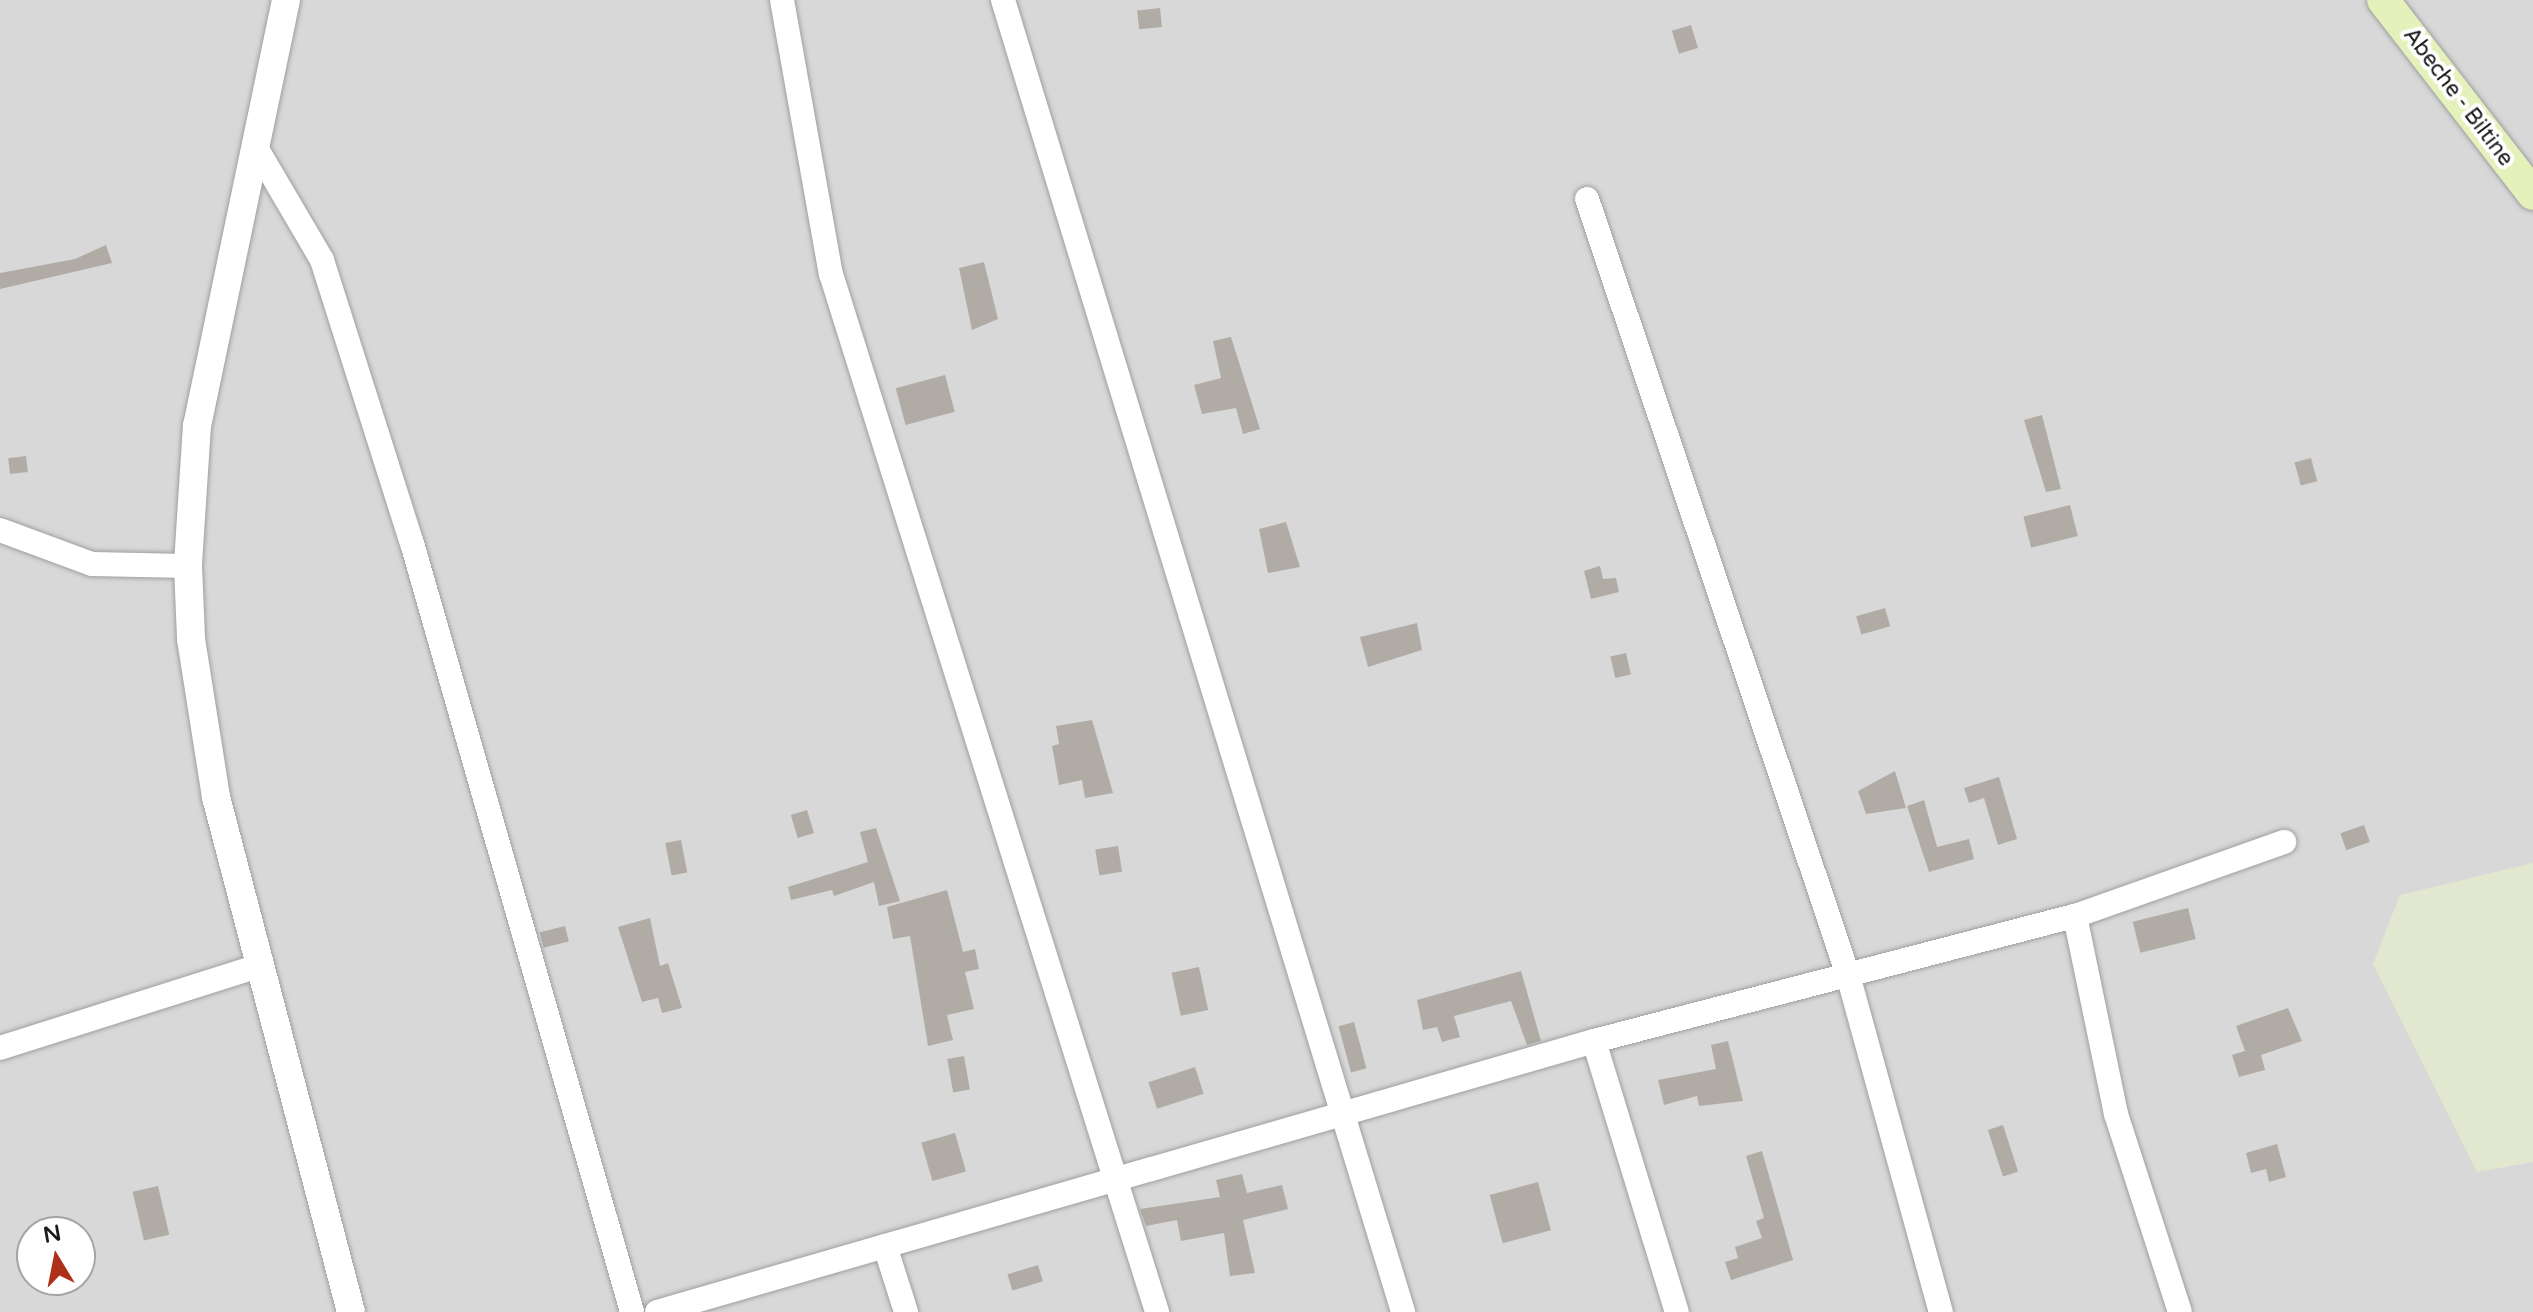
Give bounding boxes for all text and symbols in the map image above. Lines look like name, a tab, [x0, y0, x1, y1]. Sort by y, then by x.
street label: Abeche - Biltine	[2397, 23, 2519, 171]
north arrow	[16, 1216, 96, 1296]
text: N	[41, 1220, 63, 1249]

